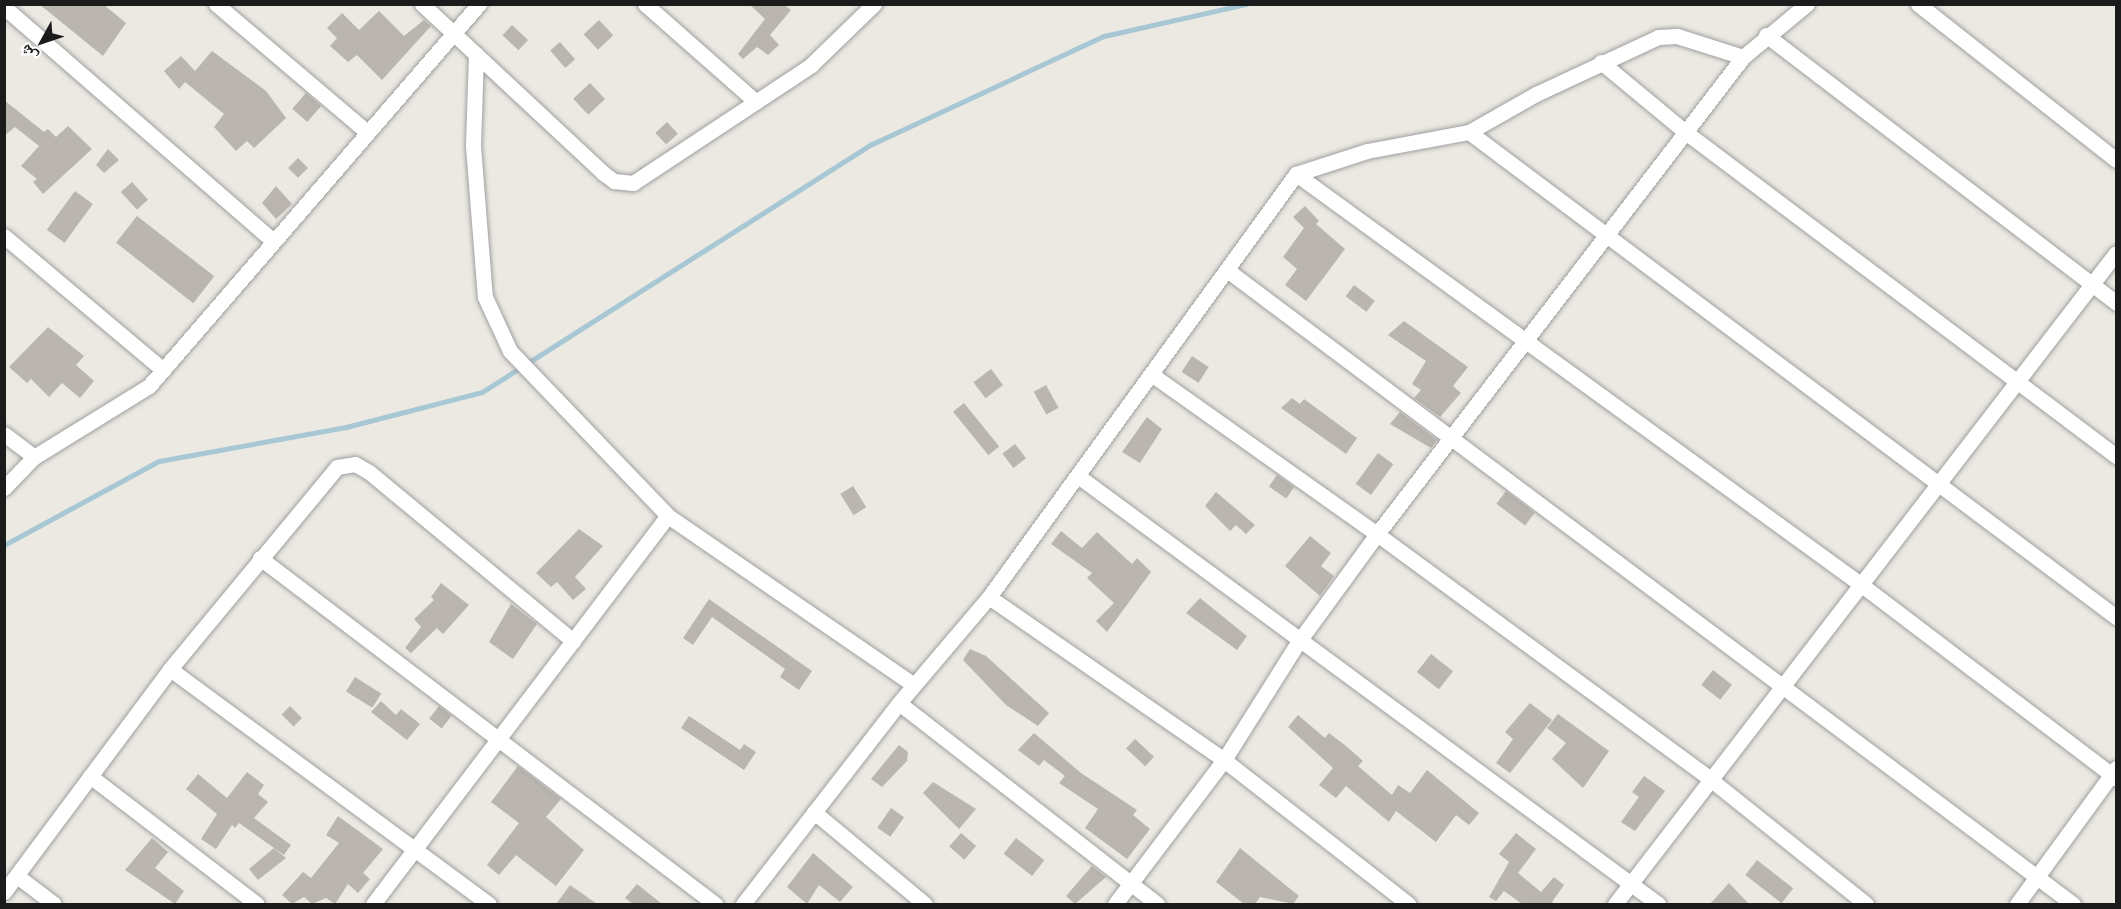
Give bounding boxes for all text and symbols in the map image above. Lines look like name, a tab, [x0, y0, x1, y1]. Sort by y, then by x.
north arrow	[12, 12, 72, 72]
text: ش	[16, 41, 41, 66]

